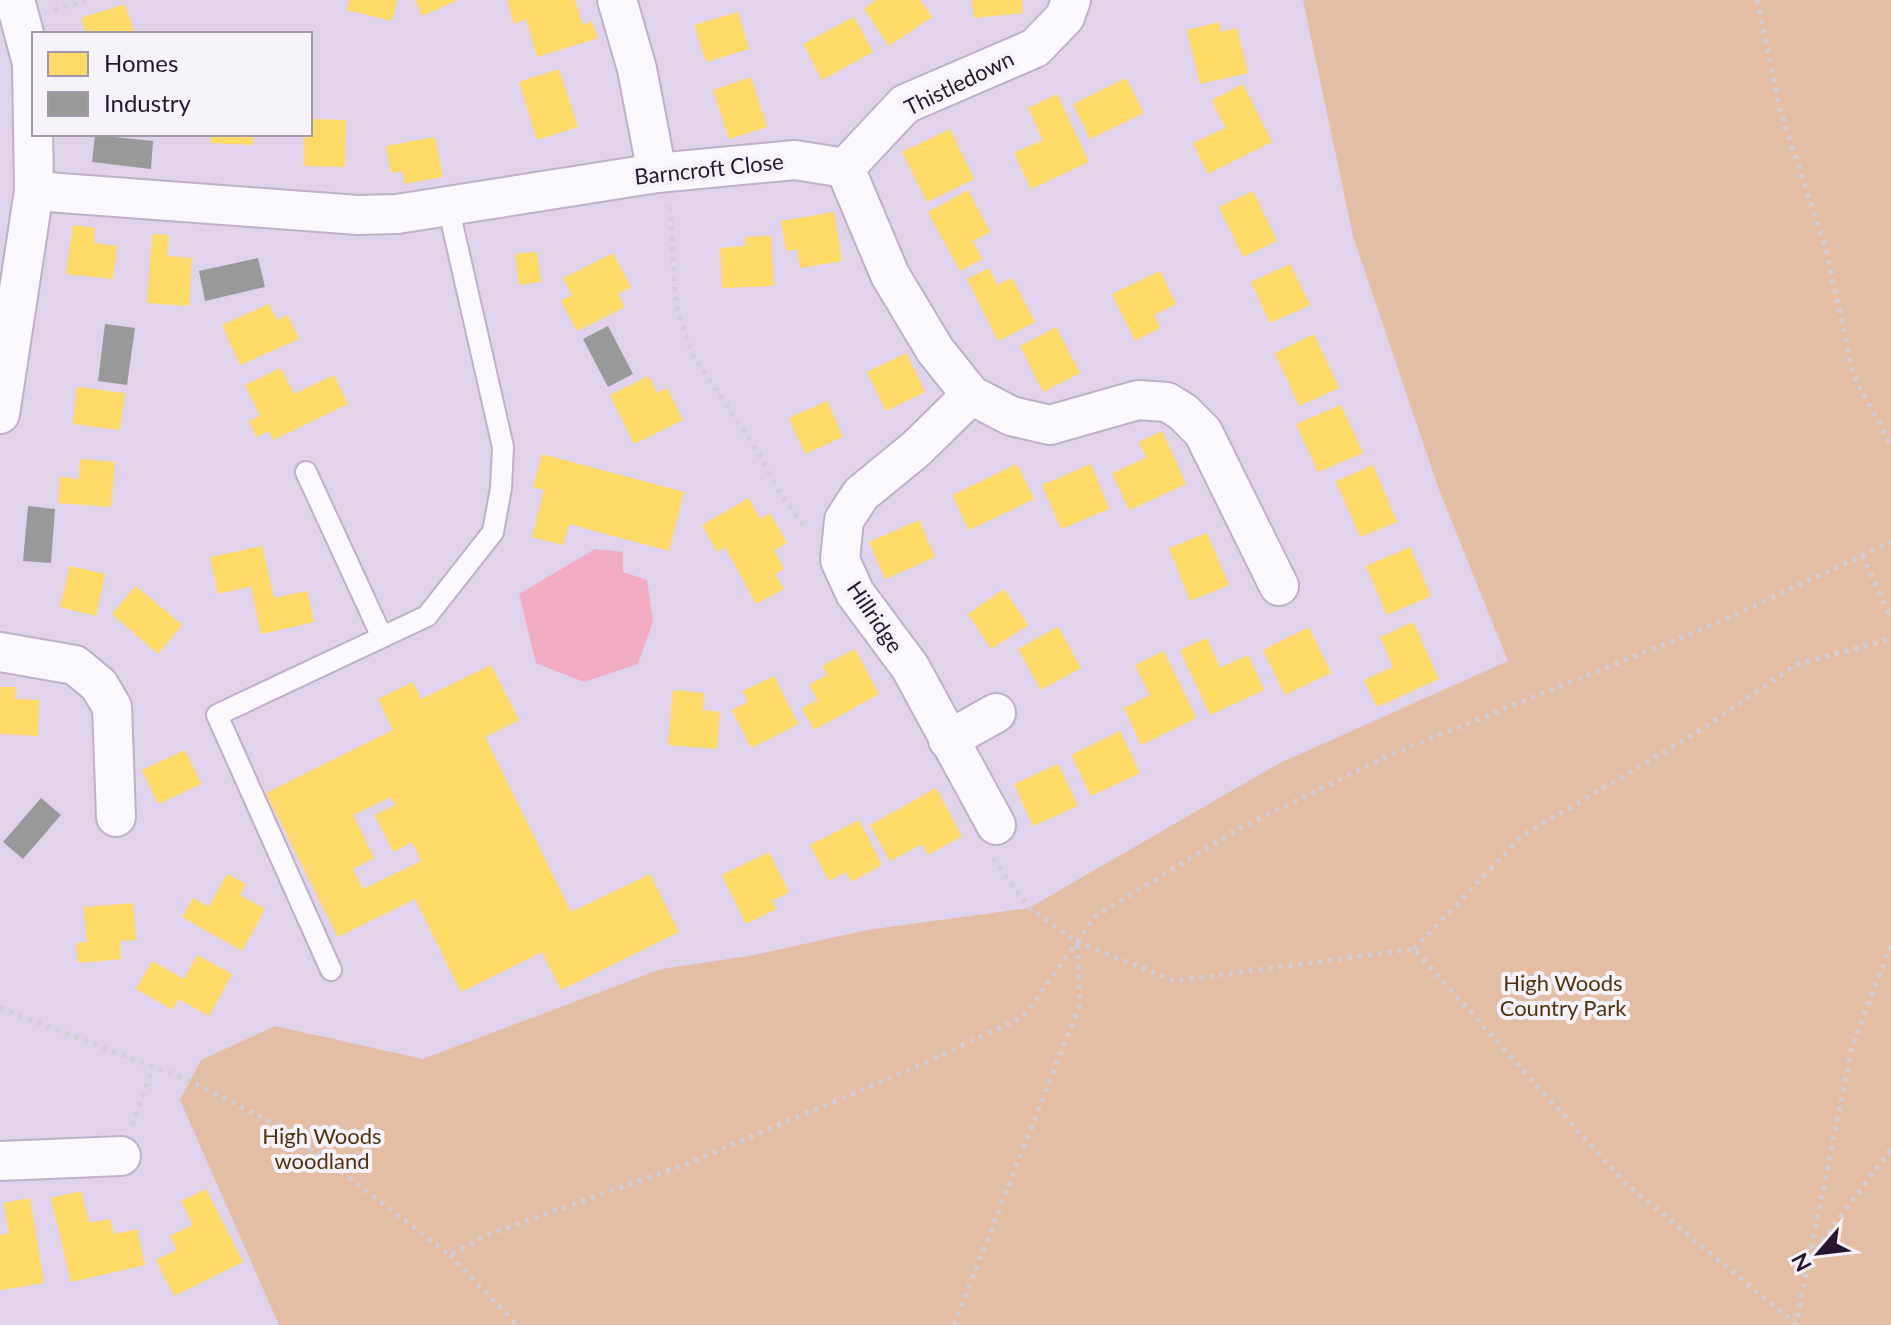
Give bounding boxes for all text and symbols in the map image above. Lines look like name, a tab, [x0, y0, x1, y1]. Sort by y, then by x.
legend	[32, 32, 312, 136]
street label: Thistledown	[899, 44, 1018, 121]
text: Homes	[104, 48, 178, 77]
text: Industry	[104, 88, 191, 117]
street label: Barncroft Close	[633, 147, 785, 190]
street label: Hillridge	[842, 576, 909, 658]
park label: High Woods Country Park	[1500, 969, 1627, 1021]
park label: High Woods woodland	[262, 1122, 382, 1174]
north arrow	[1779, 1213, 1859, 1293]
text: N	[1785, 1249, 1817, 1276]

